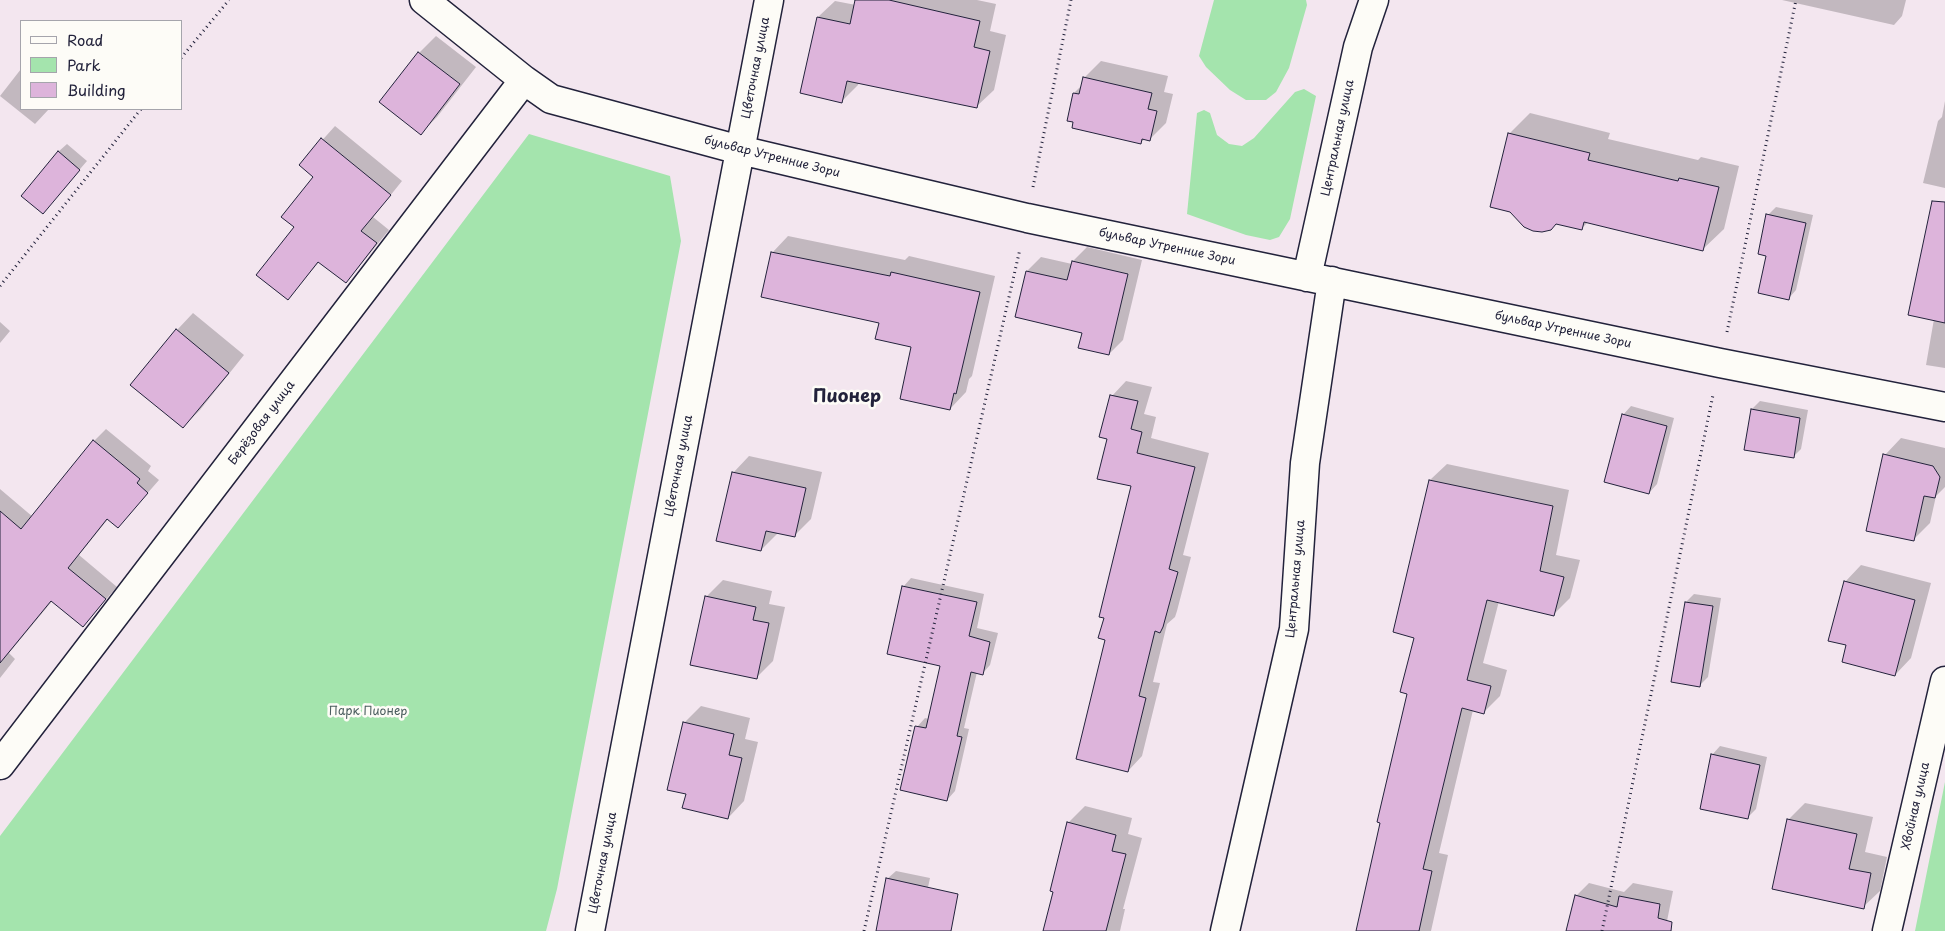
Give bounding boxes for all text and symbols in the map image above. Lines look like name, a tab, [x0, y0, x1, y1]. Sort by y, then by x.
street label: Цветочная улица	[739, 16, 773, 120]
legend	[20, 20, 182, 110]
text: Road	[67, 28, 103, 51]
text: Park	[67, 53, 101, 76]
text: Building	[67, 78, 126, 101]
street label: Центральная улица	[1319, 79, 1357, 197]
street label: бульвар Утренние Зори	[703, 133, 841, 181]
street label: бульвар Утренние Зори	[1097, 225, 1237, 269]
street label: бульвар Утренние Зори	[1493, 308, 1633, 352]
street label: Берёзовая улица	[226, 378, 298, 468]
district label: Пионер	[813, 386, 881, 408]
street label: Цветочная улица	[662, 414, 696, 518]
street label: Центральная улица	[1284, 519, 1308, 639]
park label: Парк Пионер	[329, 705, 407, 719]
street label: Хвойная улица	[1899, 761, 1933, 851]
street label: Цветочная улица	[586, 811, 620, 915]

